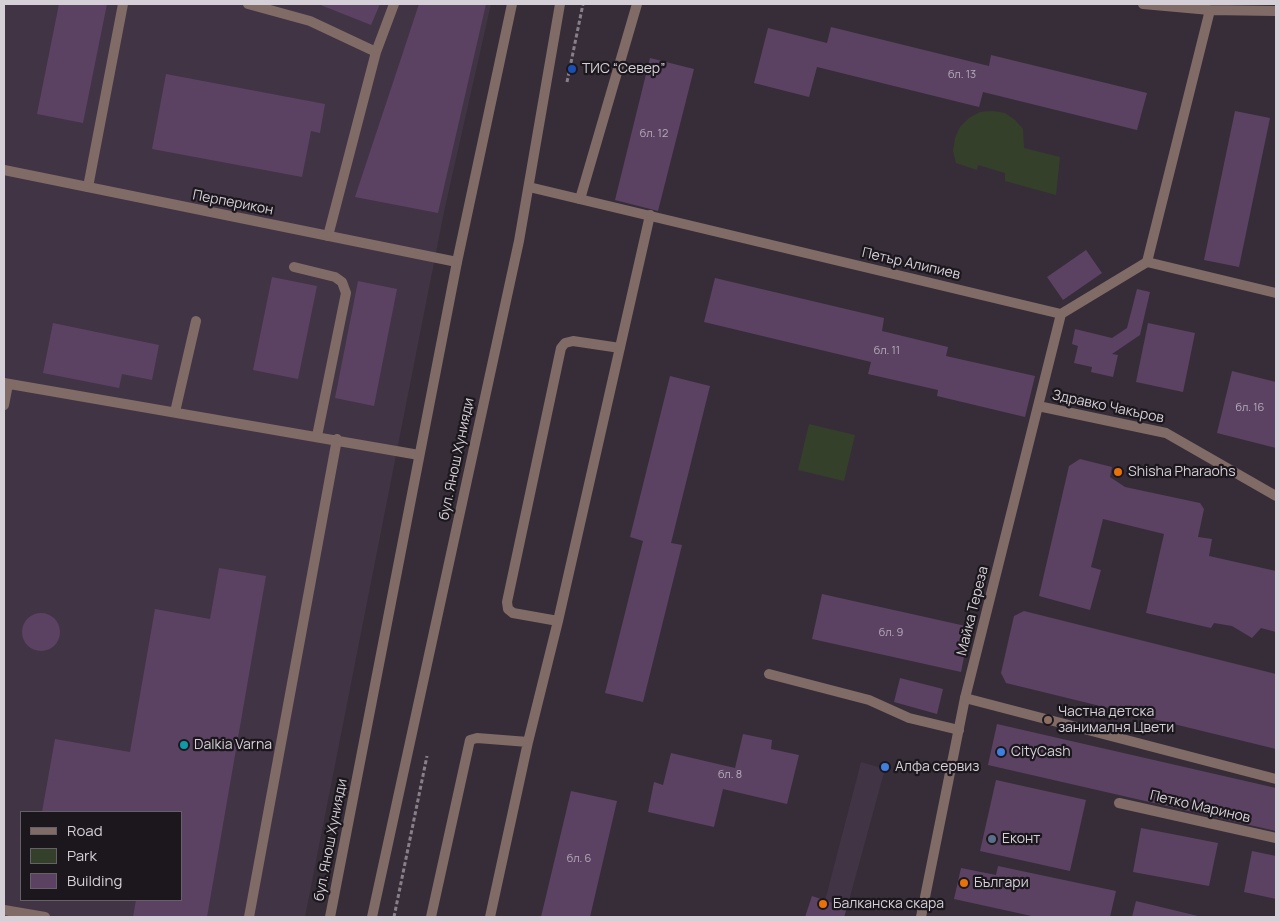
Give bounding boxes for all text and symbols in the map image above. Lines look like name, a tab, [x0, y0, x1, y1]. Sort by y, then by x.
place label: ТИС “Север”	[582, 61, 665, 77]
marker: ТИС “Север”	[566, 63, 578, 75]
house number: бл. 13	[948, 68, 976, 82]
house number: бл. 12	[640, 127, 668, 141]
street label: Перперикон	[191, 187, 275, 219]
street label: Петър Алипиев	[860, 245, 962, 283]
house number: бл. 11	[874, 344, 900, 358]
street label: Здравко Чакъров	[1051, 387, 1165, 427]
street label: бул. Янош Хунияди	[436, 396, 478, 522]
house number: бл. 16	[1236, 401, 1264, 415]
place label: Shisha Pharaohs	[1128, 464, 1235, 480]
marker: Shisha Pharaohs	[1112, 466, 1124, 478]
street label: Майка Тереза	[954, 565, 992, 657]
house number: бл. 9	[879, 626, 903, 640]
place label: Частна детска занималня Цвети	[1058, 704, 1174, 736]
marker: Частна детска занималня Цвети	[1042, 714, 1054, 726]
place label: Dalkia Varna	[194, 737, 272, 753]
marker: Dalkia Varna	[178, 739, 190, 751]
place label: CityCash	[1011, 744, 1071, 760]
marker: CityCash	[995, 746, 1007, 758]
place label: Алфа сервиз	[895, 759, 979, 775]
marker: Алфа сервиз	[879, 761, 891, 773]
house number: бл. 8	[718, 768, 742, 782]
street label: бул. Янош Хунияди	[311, 777, 351, 903]
street label: Петко Маринов	[1148, 787, 1252, 827]
legend	[20, 811, 182, 901]
text: Road	[67, 820, 103, 841]
place label: Еконт	[1002, 831, 1040, 847]
marker: Еконт	[986, 833, 998, 845]
text: Park	[67, 845, 97, 866]
house number: бл. 6	[567, 852, 591, 866]
text: Building	[67, 870, 122, 891]
place label: Българи	[974, 875, 1029, 891]
marker: Българи	[958, 877, 970, 889]
place label: Балканска скара	[833, 896, 944, 912]
marker: Балканска скара	[817, 898, 829, 910]

